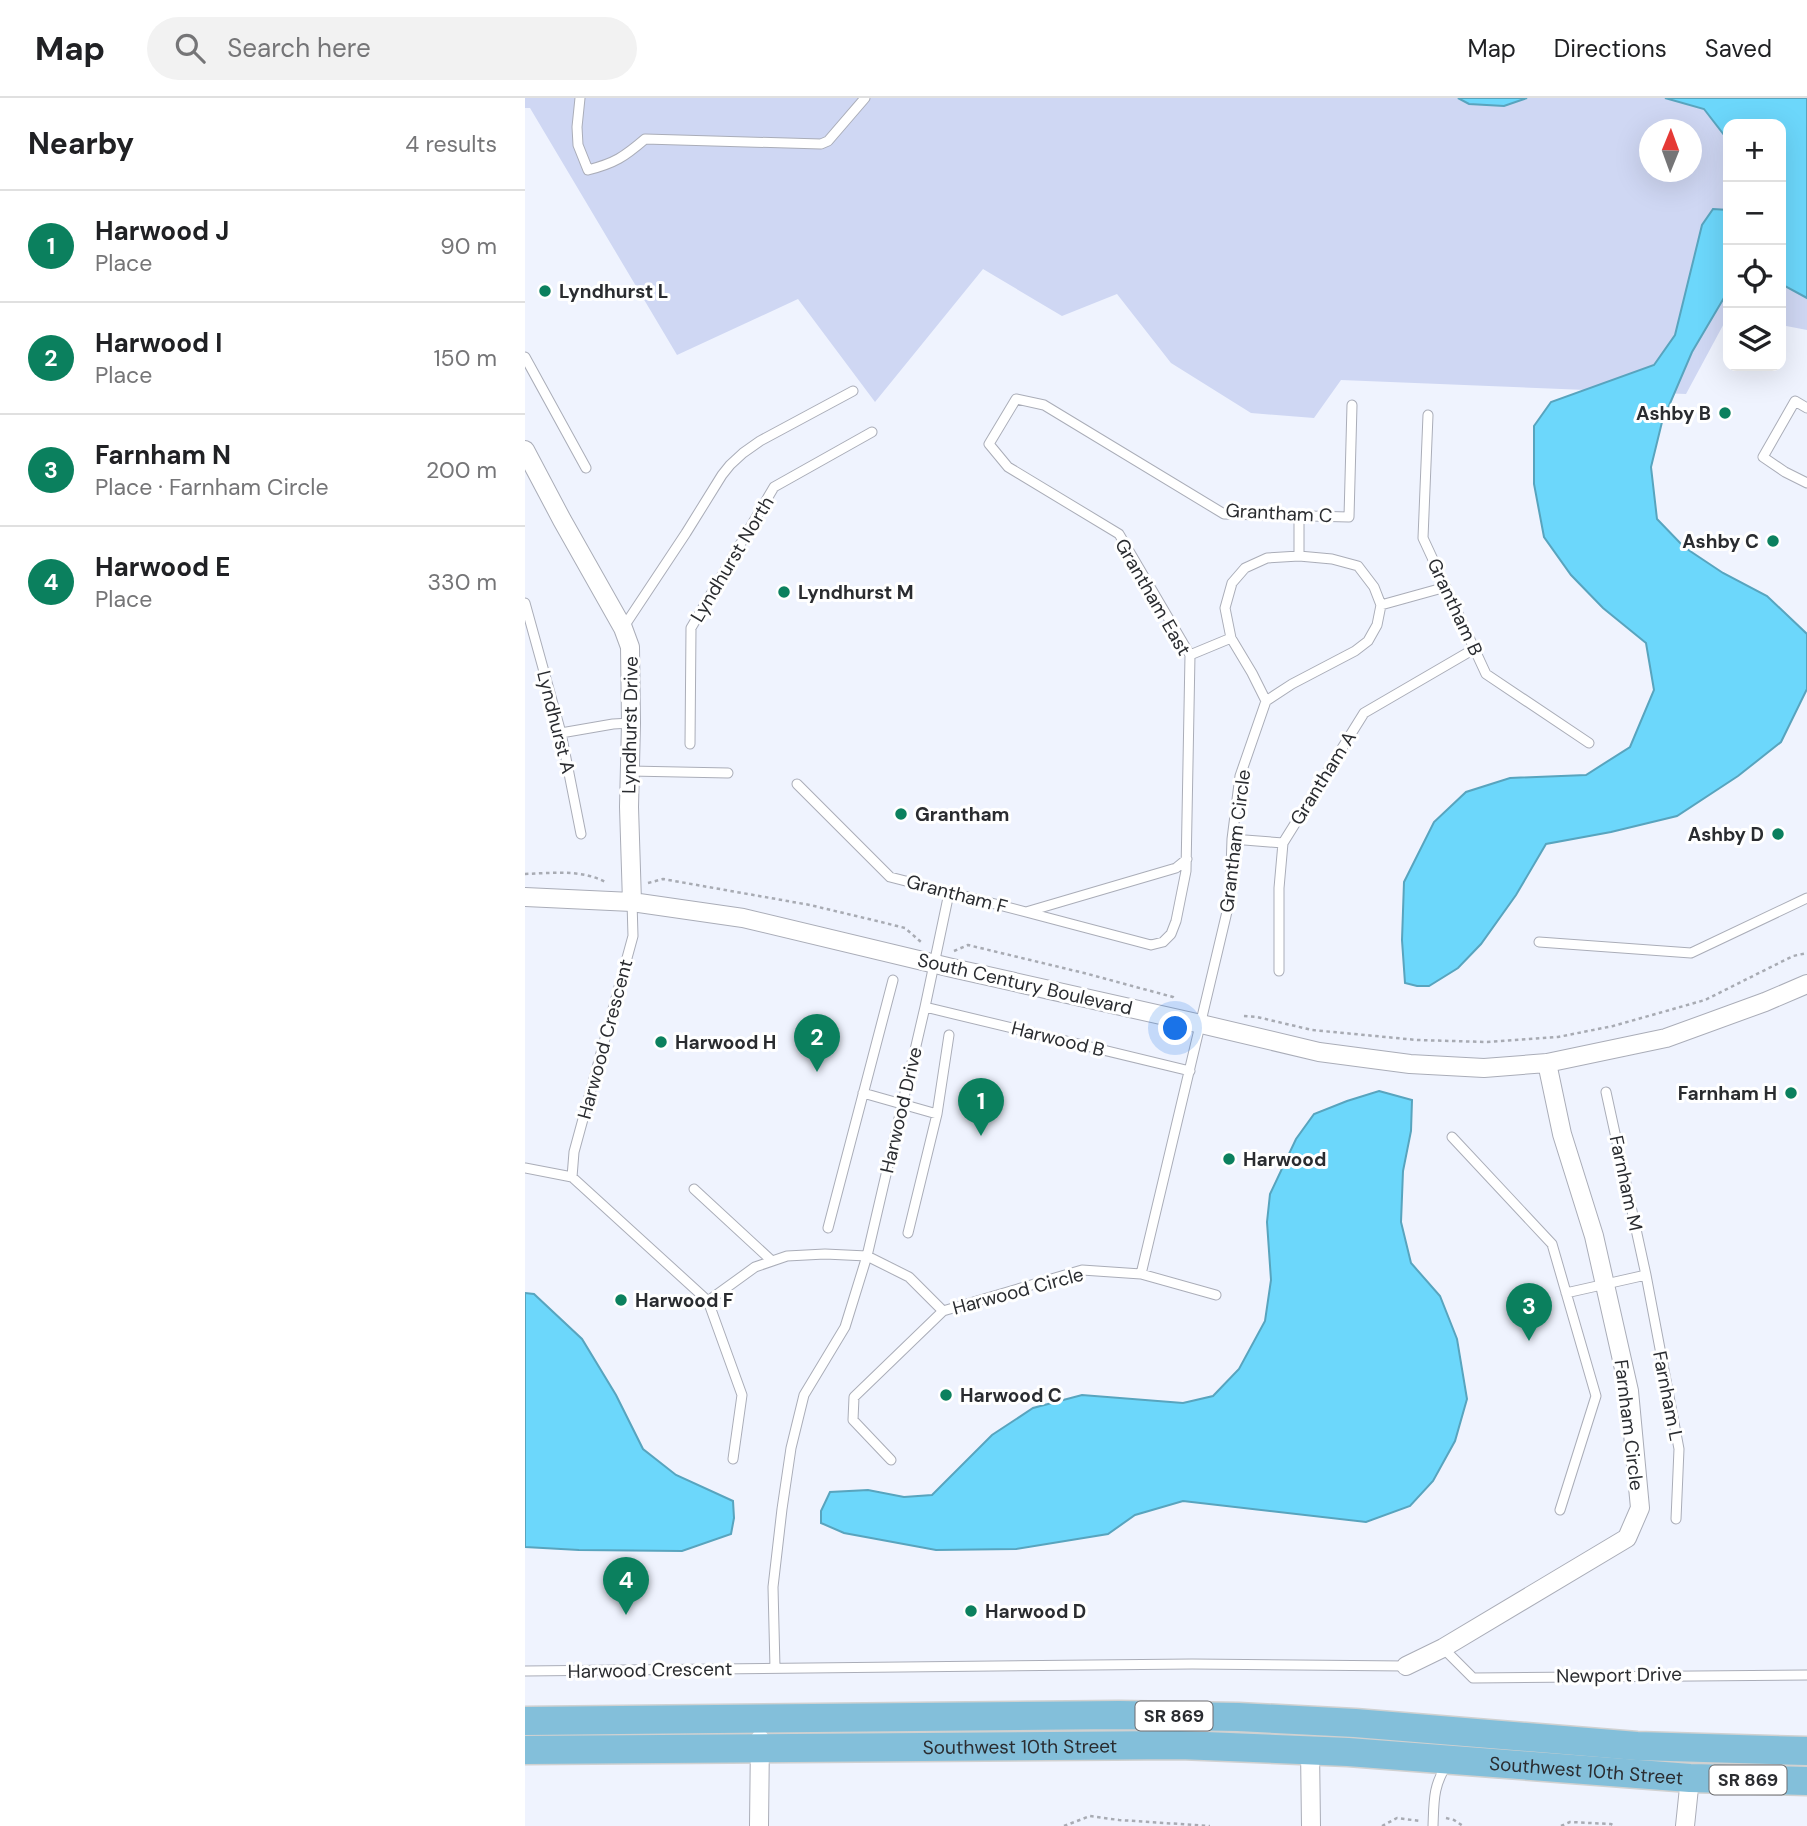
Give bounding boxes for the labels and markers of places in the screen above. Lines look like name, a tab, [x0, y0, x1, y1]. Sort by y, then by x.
place label: Lyndhurst L	[559, 279, 668, 304]
marker: Lyndhurst L	[537, 283, 553, 299]
place label: Ashby B	[1636, 401, 1711, 426]
marker: Ashby B	[1717, 405, 1733, 421]
place label: Ashby C	[1682, 529, 1759, 554]
marker: Ashby C	[1765, 533, 1781, 549]
place label: Lyndhurst M	[798, 580, 914, 605]
marker: Lyndhurst M	[776, 584, 792, 600]
place label: Grantham	[915, 802, 1009, 827]
marker: Grantham	[893, 806, 909, 822]
place label: Ashby D	[1688, 822, 1764, 847]
marker: Ashby D	[1770, 826, 1786, 842]
pin: 2	[794, 1014, 840, 1072]
place label: Harwood H	[675, 1030, 776, 1055]
marker: Harwood H	[653, 1034, 669, 1050]
pin: 1	[958, 1078, 1004, 1136]
place label: Farnham H	[1678, 1081, 1777, 1106]
marker: Farnham H	[1783, 1085, 1799, 1101]
place label: Harwood	[1243, 1147, 1326, 1172]
marker: Harwood	[1221, 1151, 1237, 1167]
pin: 3	[1506, 1283, 1552, 1341]
place label: Harwood F	[635, 1288, 733, 1313]
marker: Harwood F	[613, 1292, 629, 1308]
place label: Harwood C	[960, 1383, 1062, 1408]
marker: Harwood C	[938, 1387, 954, 1403]
pin: 4	[603, 1557, 649, 1615]
place label: Harwood D	[985, 1599, 1086, 1624]
marker: Harwood D	[963, 1603, 979, 1619]

